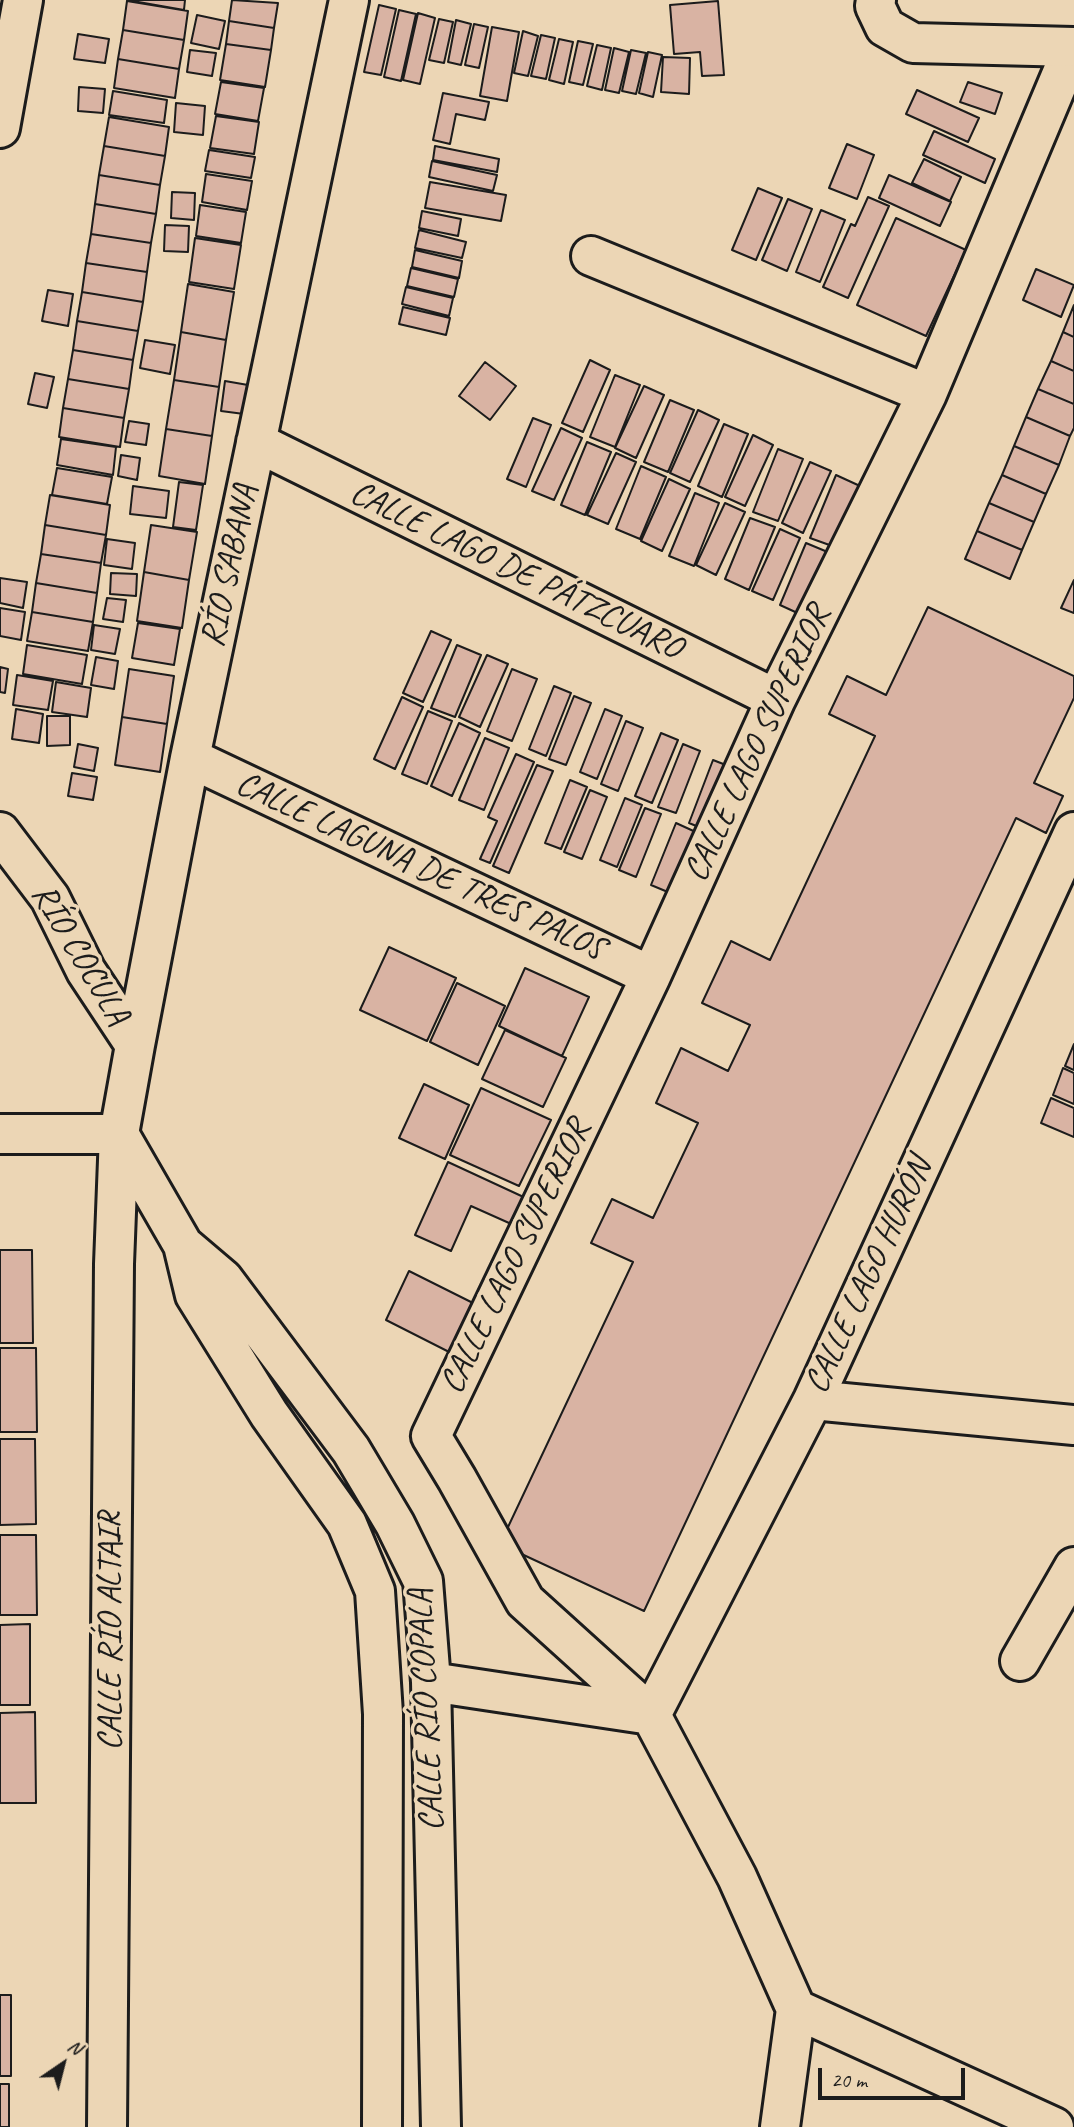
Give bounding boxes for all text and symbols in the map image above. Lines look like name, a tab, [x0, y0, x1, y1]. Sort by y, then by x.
street label: CALLE LAGO DE PÁTZCUARO	[343, 472, 689, 670]
street label: RÍO SABANA	[192, 481, 268, 651]
street label: CALLE LAGO SUPERIOR	[676, 600, 840, 888]
street label: CALLE LAGUNA DE TRES PALOS	[229, 763, 611, 971]
street label: RÍO COCULA	[21, 877, 139, 1033]
street label: CALLE LAGO SUPERIOR	[432, 1113, 600, 1401]
street label: CALLE LAGO HURÓN	[796, 1152, 942, 1400]
street label: CALLE RÍO ALTAIR	[90, 1511, 132, 1751]
street label: CALLE RÍO COPALA	[400, 1588, 454, 1832]
north arrow	[28, 2029, 98, 2099]
text: N	[63, 2034, 87, 2060]
scale bar	[822, 2054, 969, 2098]
text: 20 m	[831, 2067, 867, 2093]

